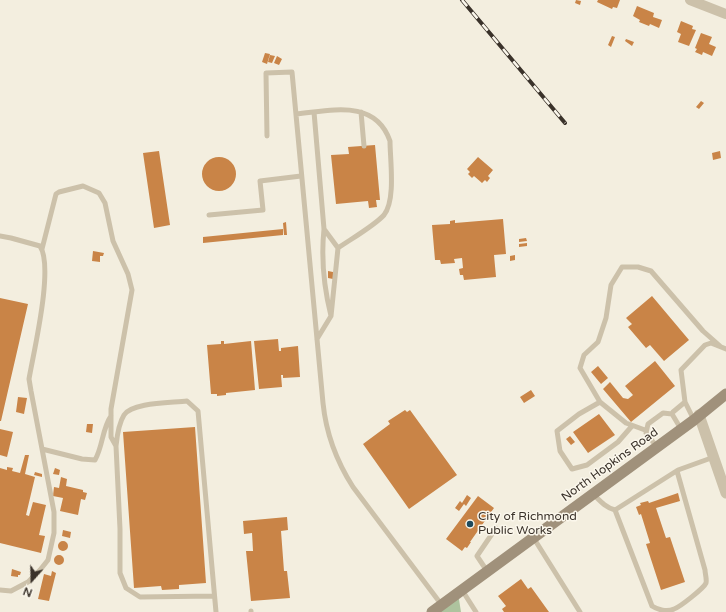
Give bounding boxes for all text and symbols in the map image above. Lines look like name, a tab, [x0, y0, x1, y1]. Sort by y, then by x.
street label: North Hopkins Road	[559, 425, 661, 505]
place label: City of Richmond Public Works	[478, 510, 577, 538]
marker: City of Richmond Public Works	[465, 519, 475, 529]
north arrow	[12, 560, 52, 600]
text: N	[21, 584, 34, 599]

